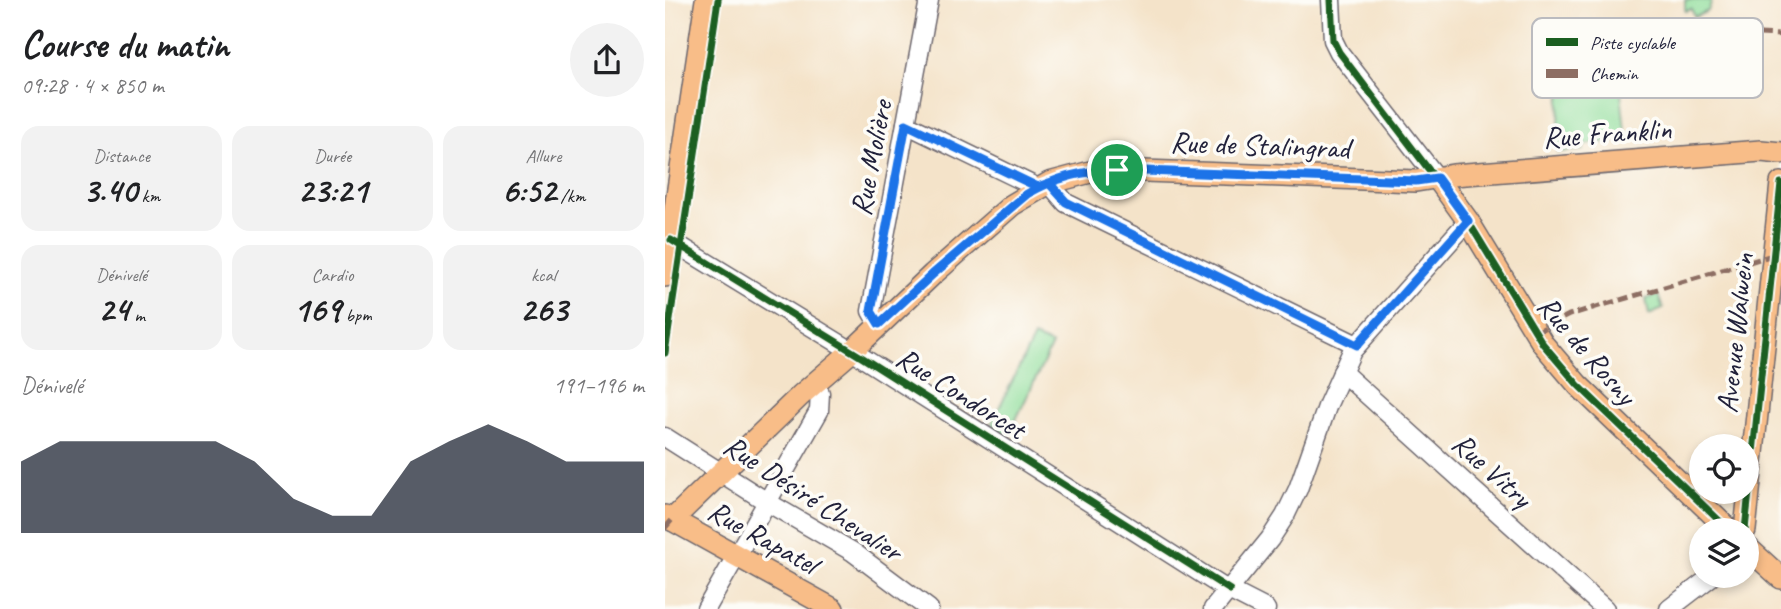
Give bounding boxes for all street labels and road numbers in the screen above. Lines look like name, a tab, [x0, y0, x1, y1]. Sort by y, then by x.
street label: Rue Molière	[841, 95, 901, 219]
street label: Rue Franklin	[1541, 110, 1673, 156]
street label: Rue de Stalingrad	[1170, 123, 1355, 167]
street label: Avenue Walwein	[1708, 251, 1762, 415]
street label: Rue de Rosny	[1529, 288, 1647, 415]
street label: Rue Condorcet	[889, 338, 1035, 449]
street label: Rue Vitry	[1444, 424, 1542, 518]
street label: Rue Désiré Chevalier	[717, 426, 912, 572]
street label: Rue Rapatel	[701, 491, 829, 585]

